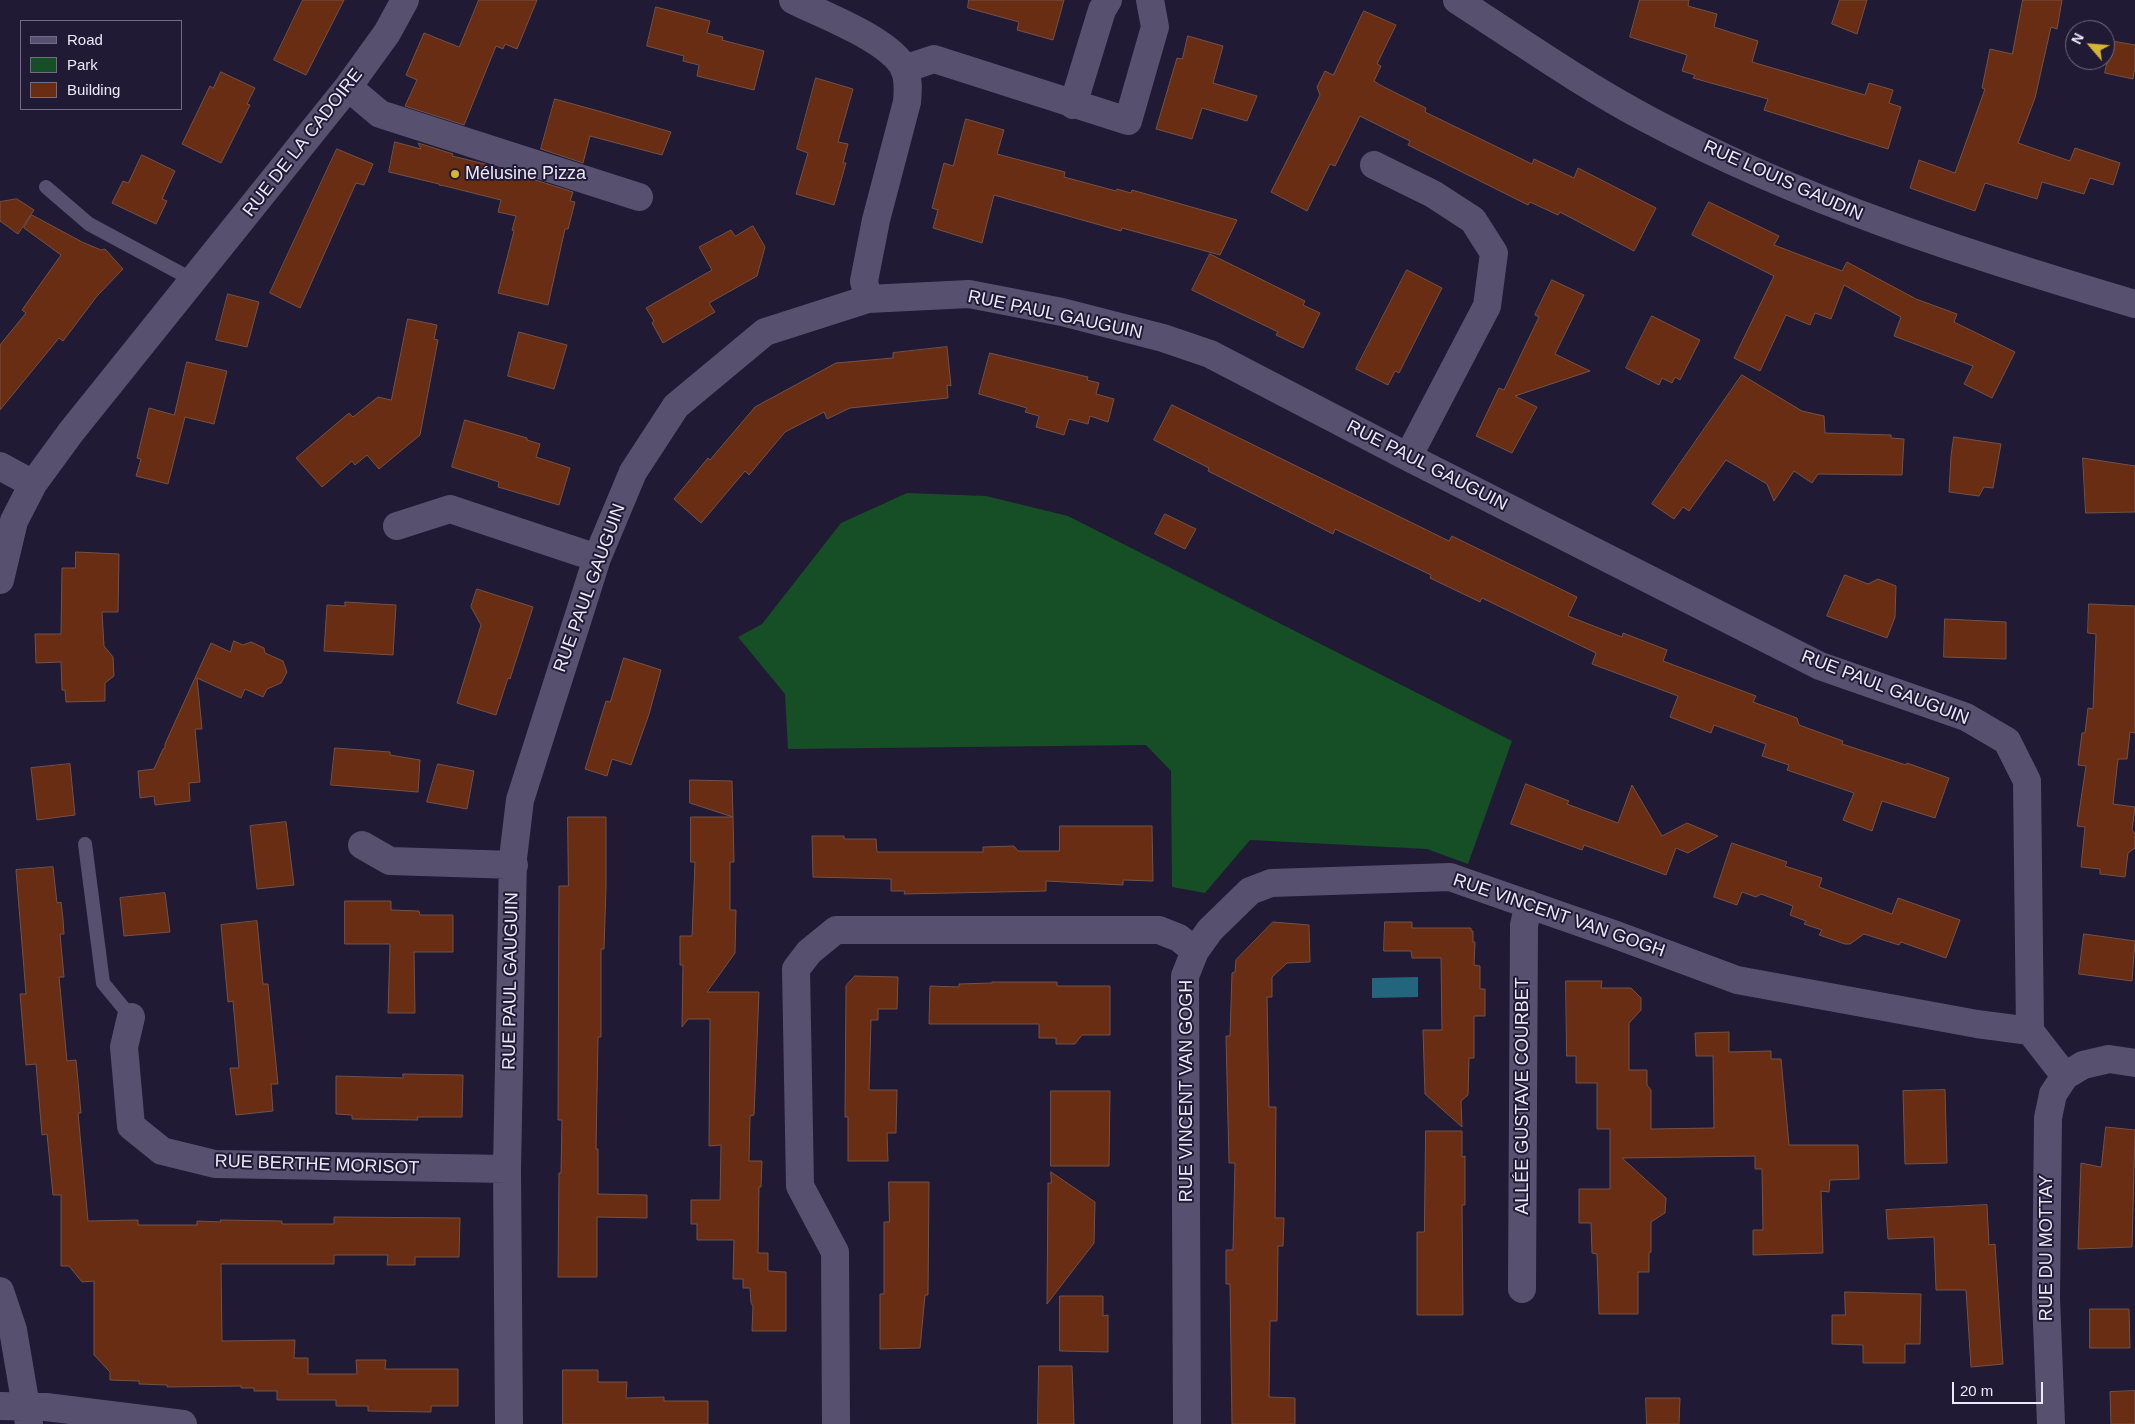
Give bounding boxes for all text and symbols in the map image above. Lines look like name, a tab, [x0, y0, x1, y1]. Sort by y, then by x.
legend	[20, 20, 182, 110]
north arrow	[2065, 20, 2115, 70]
text: Road	[67, 31, 103, 48]
text: N	[2068, 31, 2087, 47]
text: Park	[67, 56, 98, 73]
street label: RUE DE LA CADOIRE	[238, 65, 368, 221]
text: Building	[67, 81, 120, 98]
street label: RUE LOUIS GAUDIN	[1700, 136, 1866, 226]
place label: Mélusine Pizza	[465, 163, 586, 185]
marker: Mélusine Pizza	[449, 168, 461, 180]
street label: RUE PAUL GAUGUIN	[966, 286, 1144, 344]
street label: RUE PAUL GAUGUIN	[1343, 416, 1511, 516]
street label: RUE PAUL GAUGUIN	[549, 501, 631, 675]
street label: RUE PAUL GAUGUIN	[1798, 646, 1972, 730]
street label: RUE VINCENT VAN GOGH	[1450, 870, 1668, 962]
street label: RUE PAUL GAUGUIN	[499, 892, 523, 1070]
street label: ALLÉE GUSTAVE COURBET	[1512, 977, 1534, 1215]
street label: RUE VINCENT VAN GOGH	[1176, 980, 1198, 1202]
street label: RUE BERTHE MORISOT	[214, 1151, 420, 1179]
street label: RUE DU MOTTAY	[2036, 1175, 2058, 1321]
scale bar	[1955, 1372, 2046, 1404]
text: 20 m	[1960, 1382, 1993, 1399]

